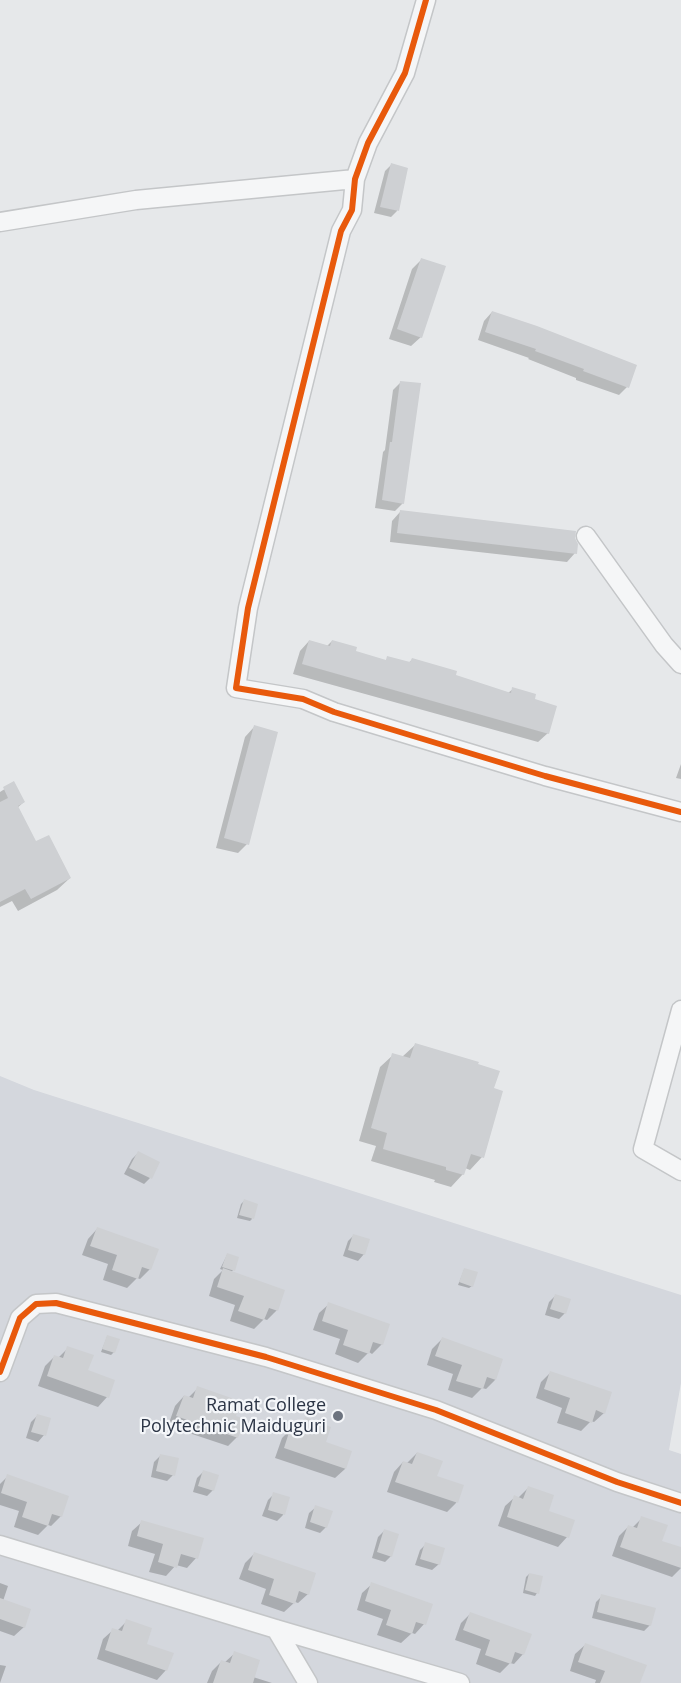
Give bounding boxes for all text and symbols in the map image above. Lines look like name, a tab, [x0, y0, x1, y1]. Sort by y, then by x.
place label: Ramat College Polytechnic Maiduguri	[140, 1395, 326, 1438]
marker: Ramat College Polytechnic Maiduguri	[331, 1409, 345, 1423]

